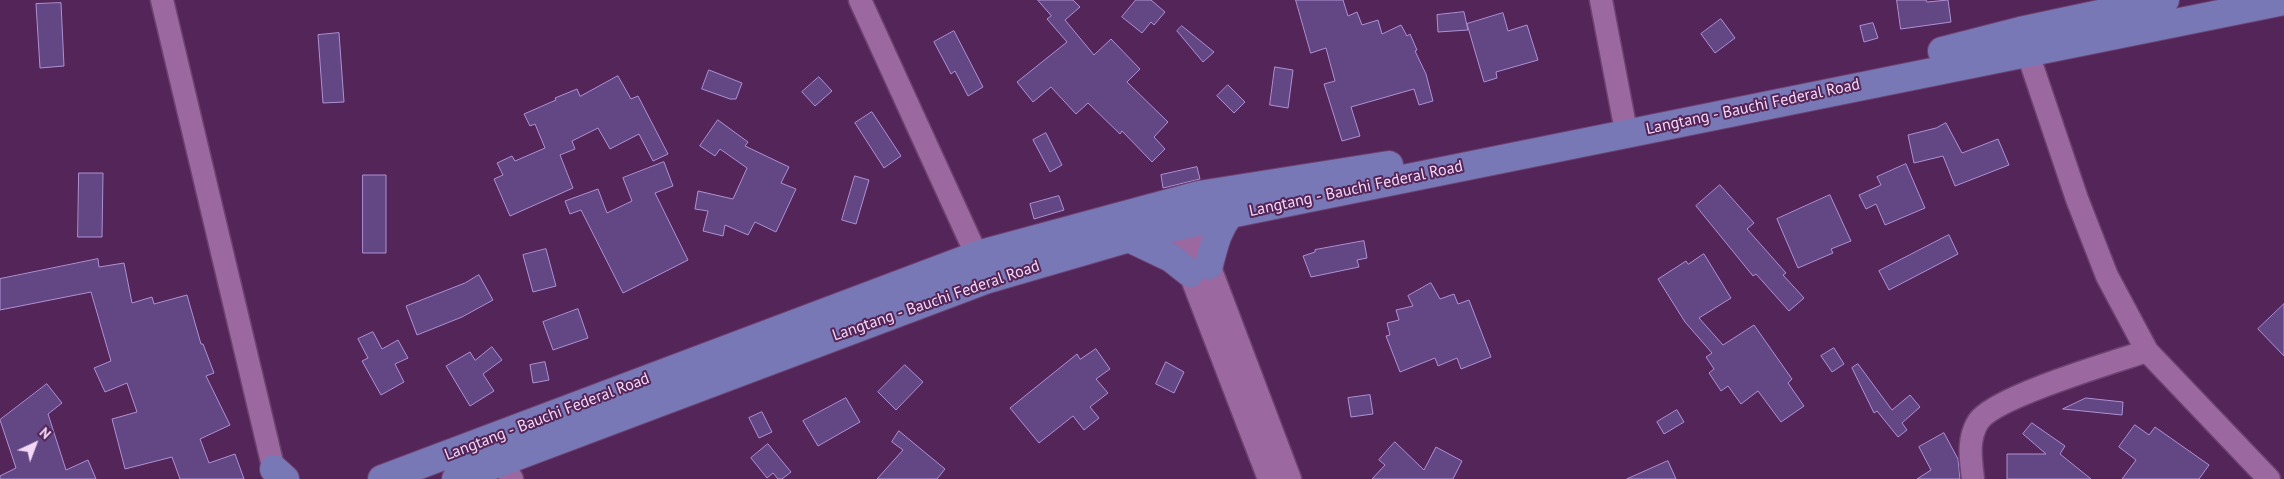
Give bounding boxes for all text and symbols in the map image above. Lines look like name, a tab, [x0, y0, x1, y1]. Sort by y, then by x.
street label: Langtang - Bauchi Federal Road	[1644, 75, 1862, 139]
street label: Langtang - Bauchi Federal Road	[1247, 157, 1465, 221]
street label: Langtang - Bauchi Federal Road	[830, 256, 1042, 346]
street label: Langtang - Bauchi Federal Road	[442, 369, 652, 465]
north arrow	[10, 419, 60, 469]
text: N	[36, 423, 55, 443]

